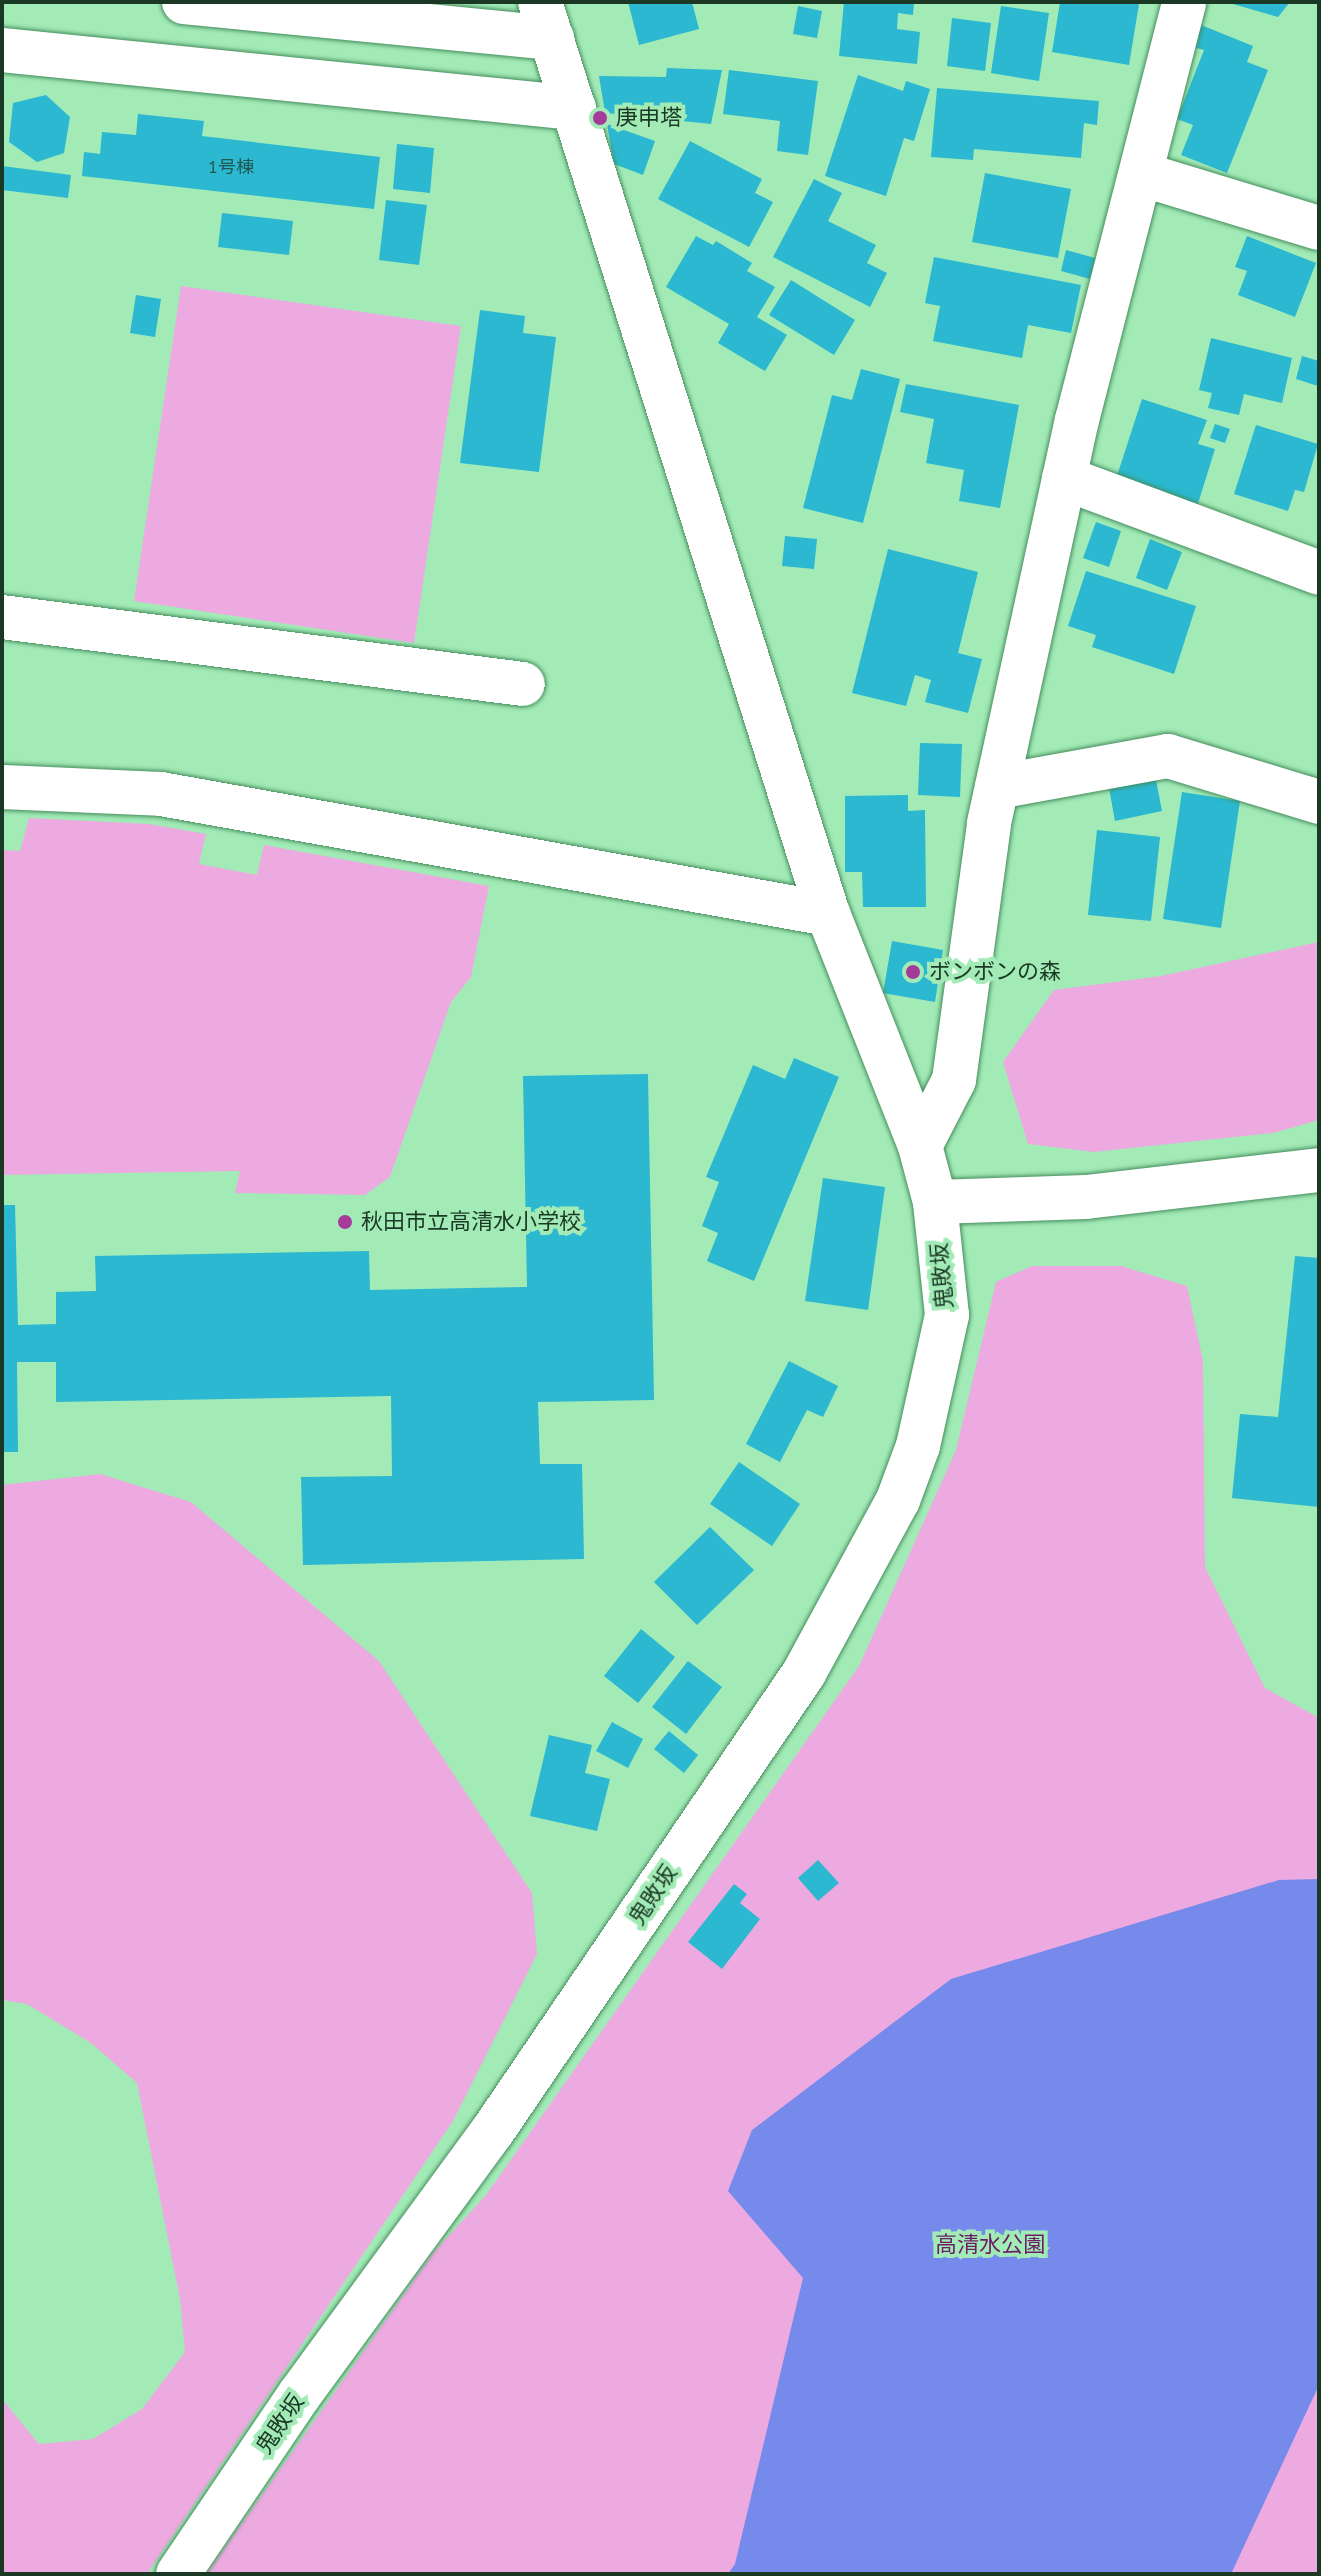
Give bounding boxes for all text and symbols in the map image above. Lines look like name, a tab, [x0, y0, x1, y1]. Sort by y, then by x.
place label: 庚申塔	[616, 105, 682, 131]
marker: 庚申塔	[591, 109, 609, 127]
house number: 1号棟	[208, 156, 254, 178]
place label: ボンボンの森	[929, 959, 1061, 985]
marker: ボンボンの森	[904, 963, 922, 981]
place label: 秋田市立高清水小学校	[361, 1209, 581, 1235]
marker: 秋田市立高清水小学校	[336, 1213, 354, 1231]
street label: 鬼敗坂	[926, 1242, 958, 1310]
street label: 鬼敗坂	[624, 1860, 682, 1930]
park label: 高清水公園	[935, 2232, 1045, 2258]
street label: 鬼敗坂	[251, 2389, 309, 2459]

